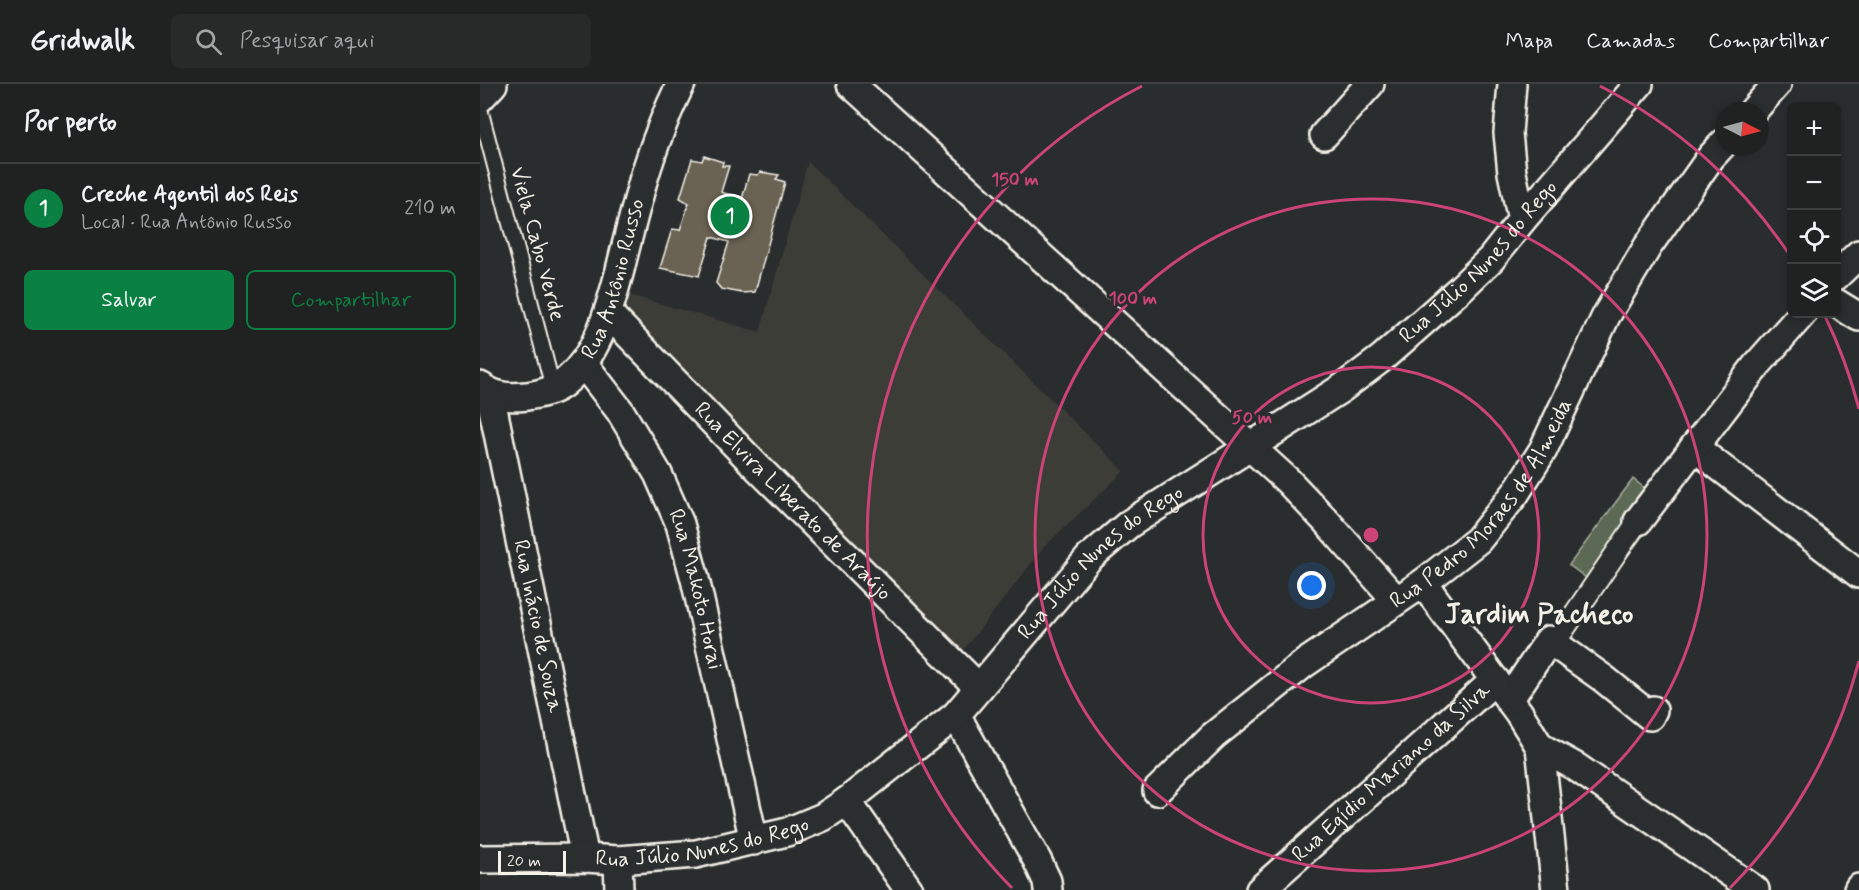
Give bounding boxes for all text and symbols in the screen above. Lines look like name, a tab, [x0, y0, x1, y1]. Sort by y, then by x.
search box	[171, 14, 591, 68]
text: Gridwalk	[30, 23, 135, 60]
icon: search	[192, 25, 225, 58]
text: Pesquisar aqui	[240, 27, 375, 55]
text: Mapa	[1505, 27, 1553, 55]
text: Camadas	[1586, 27, 1675, 55]
text: Compartilhar	[1708, 27, 1829, 55]
north arrow	[1715, 102, 1769, 156]
map controls	[1787, 102, 1841, 318]
button: +	[1787, 102, 1841, 156]
text: Por perto	[24, 106, 117, 140]
button: −	[1787, 156, 1841, 210]
street label: Viela Cabo Verde	[503, 164, 571, 324]
text: 150 m	[991, 168, 1039, 192]
street label: Rua Júlio Nunes do Rego	[1394, 174, 1564, 350]
text: Creche Agentil dos Reis	[81, 181, 298, 209]
pin: 1	[710, 194, 750, 238]
text: 1	[39, 195, 48, 222]
text: 210 m	[404, 195, 456, 222]
street label: Rua Antônio Russo	[575, 196, 652, 365]
text: Local · Rua Antônio Russo	[81, 209, 292, 236]
button: locate	[1787, 210, 1841, 264]
button: layers	[1787, 264, 1841, 318]
button: Salvar	[24, 270, 234, 330]
button: Compartilhar	[246, 270, 456, 330]
text: 100 m	[1109, 287, 1157, 311]
street label: Rua Pedro Moraes de Almeida	[1385, 394, 1579, 615]
street label: Rua Elvira Liberato de Araújo	[688, 396, 898, 607]
text: 50 m	[1232, 406, 1272, 430]
street label: Rua Júlio Nunes do Rego	[1012, 479, 1189, 646]
street label: Rua Makoto Horai	[661, 505, 729, 672]
centre of rings	[1361, 525, 1381, 545]
street label: Rua Inácio de Souza	[506, 537, 569, 716]
your location	[1297, 571, 1326, 600]
district label: Jardim Pacheco	[1445, 597, 1633, 634]
street label: Rua Egídio Mariano da Silva	[1286, 676, 1497, 869]
street label: Rua Júlio Nunes do Rego	[594, 810, 813, 874]
scale bar	[498, 848, 566, 876]
text: 20 m	[507, 851, 541, 872]

